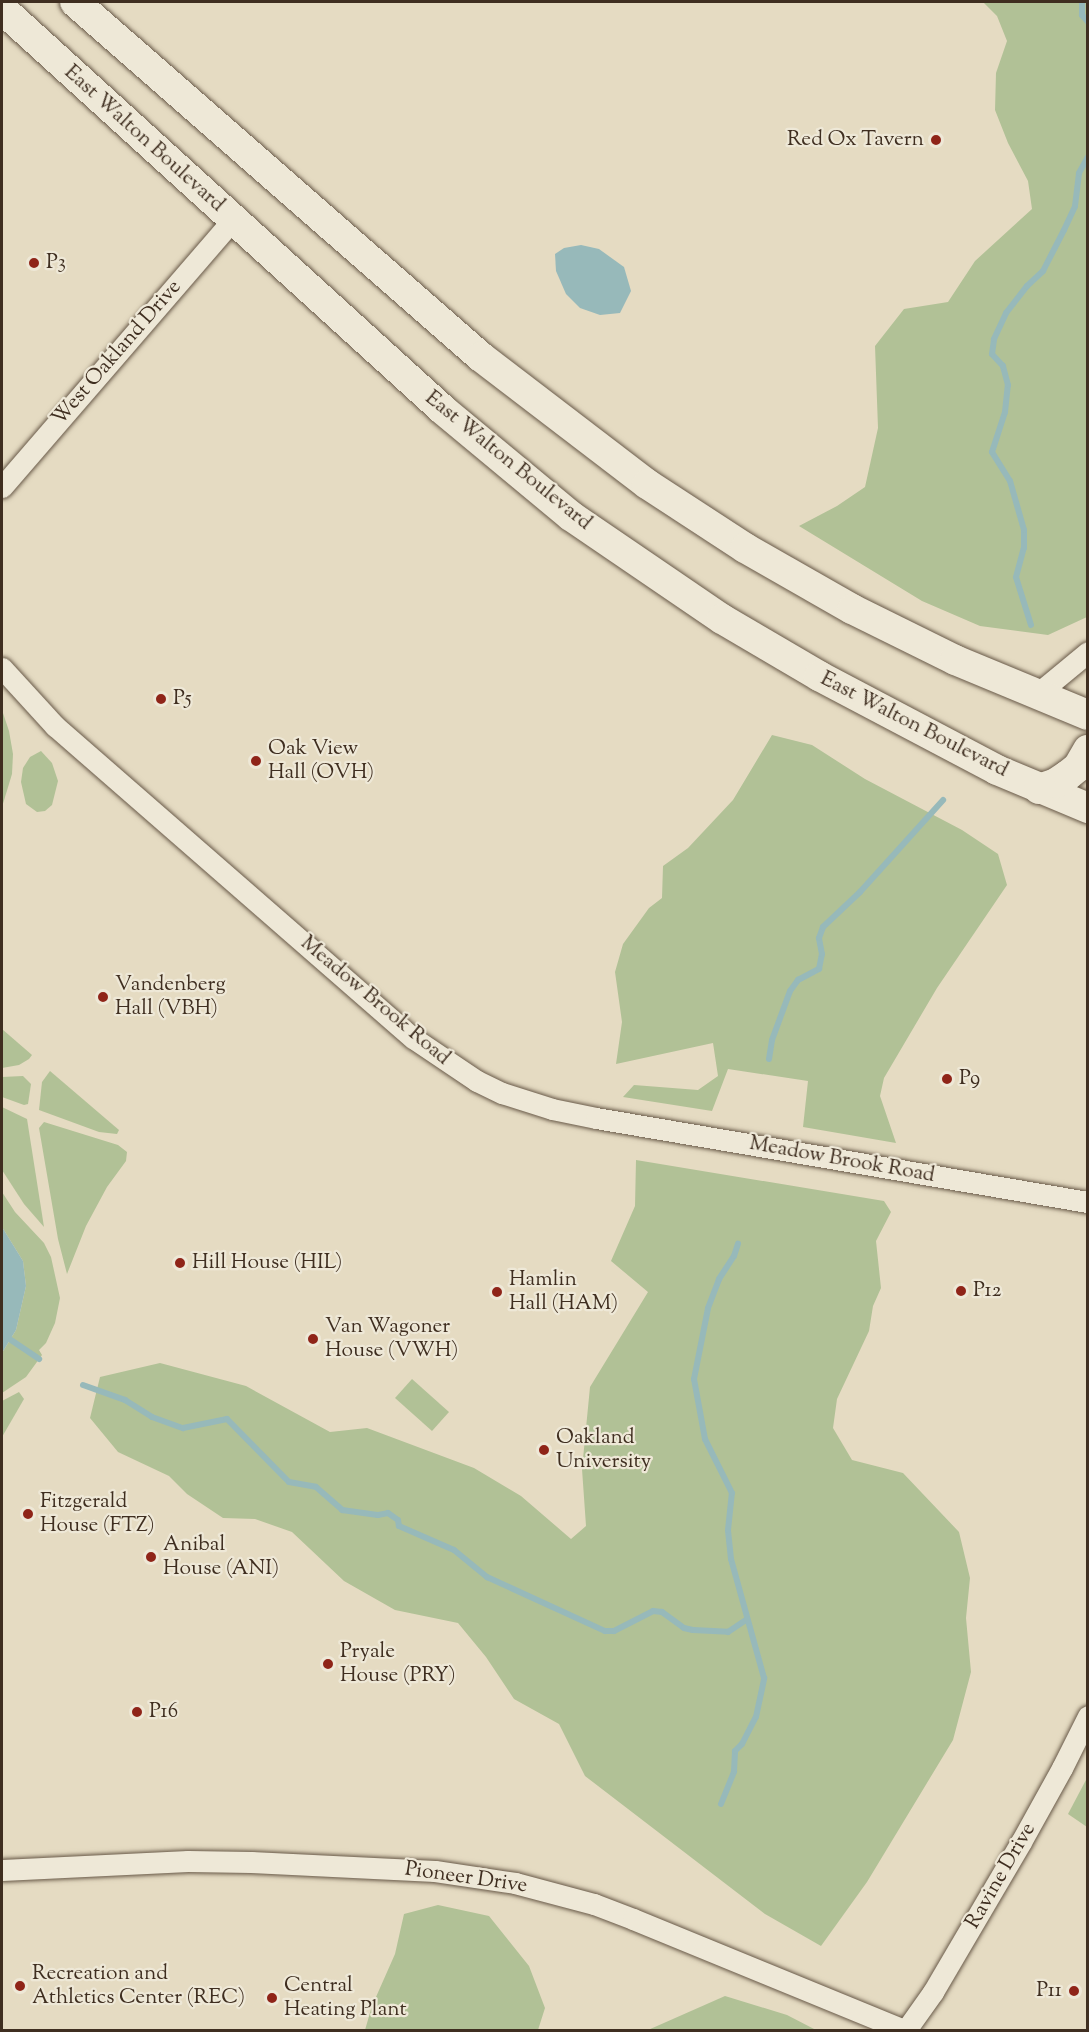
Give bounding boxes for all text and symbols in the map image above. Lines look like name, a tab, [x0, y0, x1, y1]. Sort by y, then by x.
street label: East Walton Boulevard	[59, 60, 229, 218]
place label: Red Ox Tavern	[787, 127, 924, 153]
marker: Red Ox Tavern	[929, 133, 943, 147]
place label: P3	[46, 250, 66, 276]
marker: P3	[27, 256, 41, 270]
street label: West Oakland Drive	[47, 275, 187, 431]
street label: East Walton Boulevard	[420, 386, 596, 536]
street label: East Walton Boulevard	[816, 667, 1012, 783]
place label: P5	[173, 686, 192, 712]
marker: P5	[154, 692, 168, 706]
place label: Oak View Hall (OVH)	[268, 736, 374, 786]
marker: Oak View Hall (OVH)	[249, 754, 263, 768]
street label: Meadow Brook Road	[295, 931, 455, 1071]
place label: Vandenberg Hall (VBH)	[115, 972, 226, 1022]
marker: Vandenberg Hall (VBH)	[96, 990, 110, 1004]
place label: P9	[959, 1066, 980, 1092]
marker: P9	[940, 1072, 954, 1086]
street label: Meadow Brook Road	[747, 1131, 937, 1189]
place label: Hill House (HIL)	[192, 1250, 342, 1276]
marker: Hill House (HIL)	[173, 1256, 187, 1270]
place label: Hamlin Hall (HAM)	[509, 1267, 618, 1317]
place label: P12	[973, 1278, 1002, 1304]
marker: P12	[954, 1284, 968, 1298]
marker: Hamlin Hall (HAM)	[490, 1285, 504, 1299]
place label: Van Wagoner House (VWH)	[325, 1314, 458, 1364]
marker: Van Wagoner House (VWH)	[306, 1332, 320, 1346]
place label: Oakland University	[556, 1425, 651, 1475]
marker: Oakland University	[537, 1443, 551, 1457]
place label: Fitzgerald House (FTZ)	[40, 1489, 155, 1539]
marker: Fitzgerald House (FTZ)	[21, 1507, 35, 1521]
place label: Anibal House (ANI)	[163, 1532, 279, 1582]
marker: Anibal House (ANI)	[144, 1550, 158, 1564]
place label: Pryale House (PRY)	[340, 1639, 456, 1689]
marker: Pryale House (PRY)	[321, 1657, 335, 1671]
place label: P16	[149, 1699, 178, 1725]
marker: P16	[130, 1705, 144, 1719]
street label: Ravine Drive	[960, 1818, 1042, 1934]
street label: Pioneer Drive	[403, 1857, 529, 1899]
place label: Recreation and Athletics Center (REC)	[32, 1961, 245, 2011]
place label: Central Heating Plant	[284, 1973, 407, 2023]
place label: P11	[1036, 1978, 1062, 2004]
marker: Recreation and Athletics Center (REC)	[13, 1979, 27, 1993]
marker: P11	[1067, 1984, 1081, 1998]
marker: Central Heating Plant	[265, 1991, 279, 2005]

